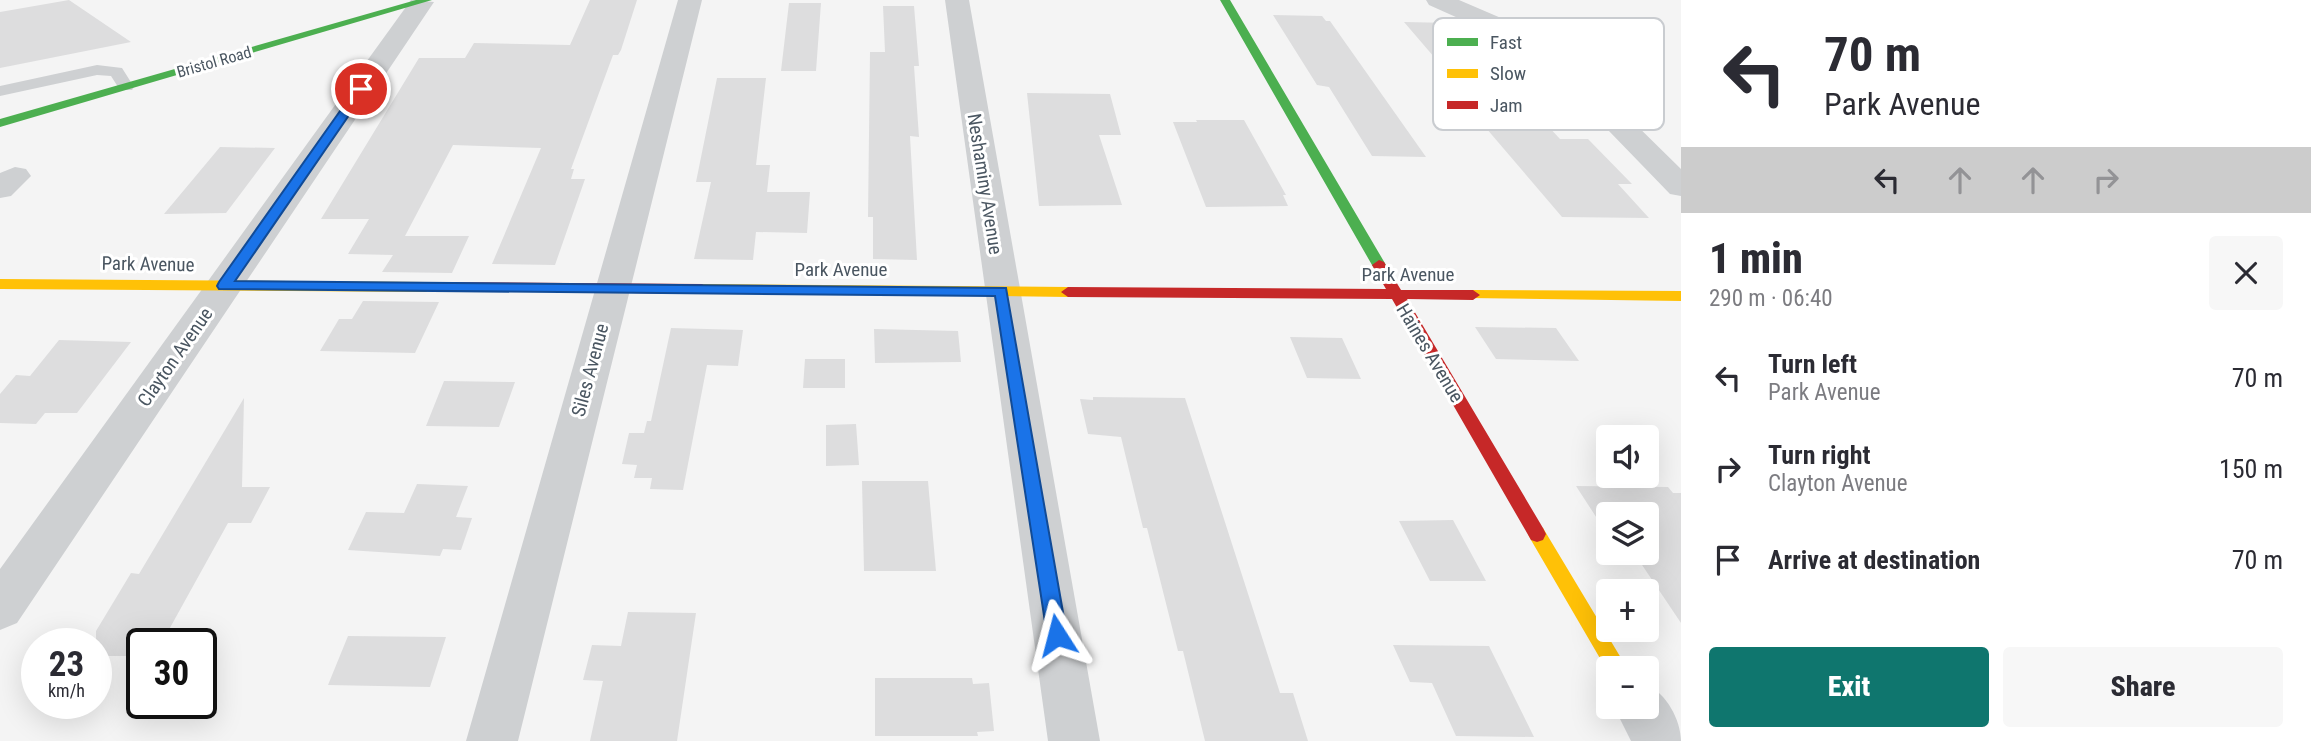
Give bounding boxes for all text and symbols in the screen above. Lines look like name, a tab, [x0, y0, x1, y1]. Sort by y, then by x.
legend	[1433, 18, 1664, 130]
text: 70 m	[1824, 26, 1921, 83]
icon: left	[1709, 28, 1800, 119]
text: Fast	[1490, 31, 1522, 54]
street label: Bristol Road	[175, 42, 253, 82]
pin	[331, 59, 391, 119]
text: Slow	[1490, 62, 1526, 85]
icon: arrive	[342, 70, 380, 108]
text: Park Avenue	[1824, 85, 1981, 123]
text: Jam	[1490, 94, 1523, 117]
street label: Neshaminy Avenue	[962, 112, 1008, 256]
icon: left	[1868, 161, 1906, 199]
icon: ahead	[1941, 161, 1979, 199]
icon: ahead	[2014, 161, 2052, 199]
icon: right	[2087, 161, 2125, 199]
text: 1 min	[1709, 234, 1803, 283]
button: close	[2209, 236, 2283, 310]
street label: Park Avenue	[101, 252, 195, 276]
street label: Park Avenue	[795, 258, 888, 281]
street label: Park Avenue	[1362, 263, 1455, 286]
text: 290 m · 06:40	[1709, 285, 1833, 312]
street label: Haines Avenue	[1392, 299, 1469, 407]
street label: Clayton Avenue	[133, 303, 218, 411]
street label: Siles Avenue	[567, 321, 613, 419]
text: Turn left	[1768, 349, 1857, 379]
icon: left	[1709, 359, 1747, 397]
text: 70 m	[2232, 363, 2283, 393]
text: Park Avenue	[1768, 379, 1881, 406]
map controls	[1596, 425, 1659, 719]
button: sound	[1596, 425, 1659, 488]
text: Turn right	[1768, 440, 1870, 470]
icon: right	[1709, 450, 1747, 488]
text: 150 m	[2219, 454, 2283, 484]
text: Clayton Avenue	[1768, 470, 1908, 497]
button: layers	[1596, 502, 1659, 565]
icon: arrive	[1709, 541, 1747, 579]
text: Arrive at destination	[1768, 545, 1980, 575]
text: 70 m	[2232, 545, 2283, 575]
button: +	[1596, 579, 1659, 642]
position arrow	[1020, 598, 1094, 672]
speed limit sign: 30	[126, 628, 217, 719]
text: 23	[49, 644, 84, 685]
button: Exit	[1709, 647, 1989, 727]
button: Share	[2003, 647, 2283, 727]
button: −	[1596, 656, 1659, 719]
text: km/h	[48, 680, 85, 701]

